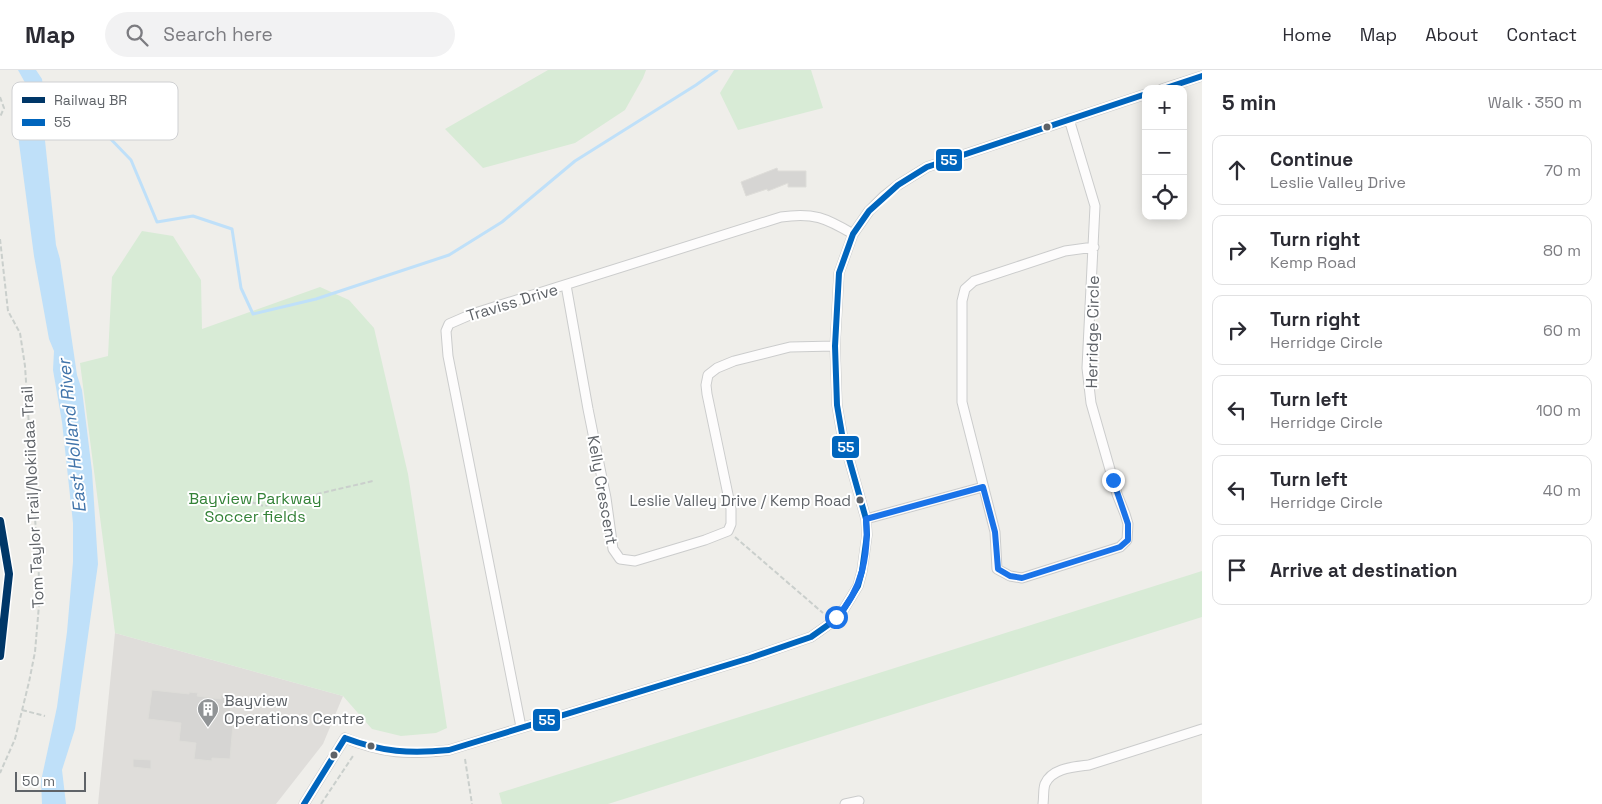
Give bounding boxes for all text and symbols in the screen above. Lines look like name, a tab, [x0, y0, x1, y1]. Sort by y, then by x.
search box	[105, 12, 455, 57]
text: Map	[25, 19, 75, 50]
icon: search	[123, 21, 151, 49]
text: Search here	[163, 22, 273, 47]
text: Home	[1283, 23, 1332, 46]
text: Map	[1360, 23, 1397, 46]
text: About	[1425, 23, 1479, 46]
text: Contact	[1507, 23, 1577, 46]
legend	[12, 82, 178, 140]
map controls	[1142, 85, 1187, 220]
button: +	[1142, 85, 1187, 130]
text: 5 min	[1222, 89, 1276, 116]
text: Railway BR	[54, 91, 127, 109]
text: Walk · 350 m	[1488, 92, 1582, 113]
text: 55	[54, 113, 71, 131]
unlabelled marker	[1042, 122, 1052, 132]
button: −	[1142, 130, 1187, 175]
text: Continue	[1270, 147, 1353, 172]
line badge: 55	[935, 148, 963, 172]
text: 55	[941, 151, 957, 169]
icon: ahead	[1223, 156, 1251, 184]
text: 70 m	[1544, 160, 1581, 181]
text: Leslie Valley Drive	[1270, 172, 1406, 193]
button: locate	[1142, 175, 1187, 220]
text: Turn right	[1270, 227, 1360, 252]
icon: right	[1223, 236, 1251, 264]
text: 80 m	[1543, 240, 1581, 261]
text: Kemp Road	[1270, 252, 1356, 273]
street label: Herridge Circle	[1081, 275, 1104, 389]
street label: Traviss Drive	[464, 279, 560, 326]
text: Turn right	[1270, 307, 1360, 332]
icon: right	[1223, 316, 1251, 344]
text: 60 m	[1543, 320, 1581, 341]
text: Herridge Circle	[1270, 332, 1383, 353]
water label: East Holland River	[52, 356, 91, 514]
street label: Tom Taylor Trail/Nokiidaa Trail	[16, 385, 49, 609]
text: Turn left	[1270, 387, 1348, 412]
icon: left	[1223, 396, 1251, 424]
text: 100 m	[1536, 400, 1581, 421]
text: Herridge Circle	[1270, 412, 1383, 433]
street label: Kelly Crescent	[583, 434, 622, 546]
line badge: 55	[831, 435, 860, 459]
text: 55	[838, 438, 854, 456]
text: Turn left	[1270, 467, 1348, 492]
route end	[1102, 469, 1125, 492]
icon: left	[1223, 476, 1251, 504]
text: 40 m	[1543, 480, 1581, 501]
park label: Bayview Parkway Soccer fields	[189, 488, 321, 527]
place label: Leslie Valley Drive / Kemp Road	[629, 491, 851, 510]
text: Herridge Circle	[1270, 492, 1383, 513]
marker: Leslie Valley Drive / Kemp Road	[855, 495, 865, 505]
icon: arrive	[1223, 556, 1251, 584]
text: Arrive at destination	[1270, 558, 1458, 583]
route start	[825, 606, 848, 629]
place label: Bayview Operations Centre	[224, 690, 364, 729]
building icon: Bayview Operations Centre	[196, 697, 220, 728]
line badge: 55	[532, 708, 561, 732]
text: 55	[539, 711, 555, 729]
unlabelled marker	[366, 741, 376, 751]
unlabelled marker	[329, 750, 339, 760]
scale bar	[15, 769, 86, 792]
text: 50 m	[22, 772, 55, 790]

